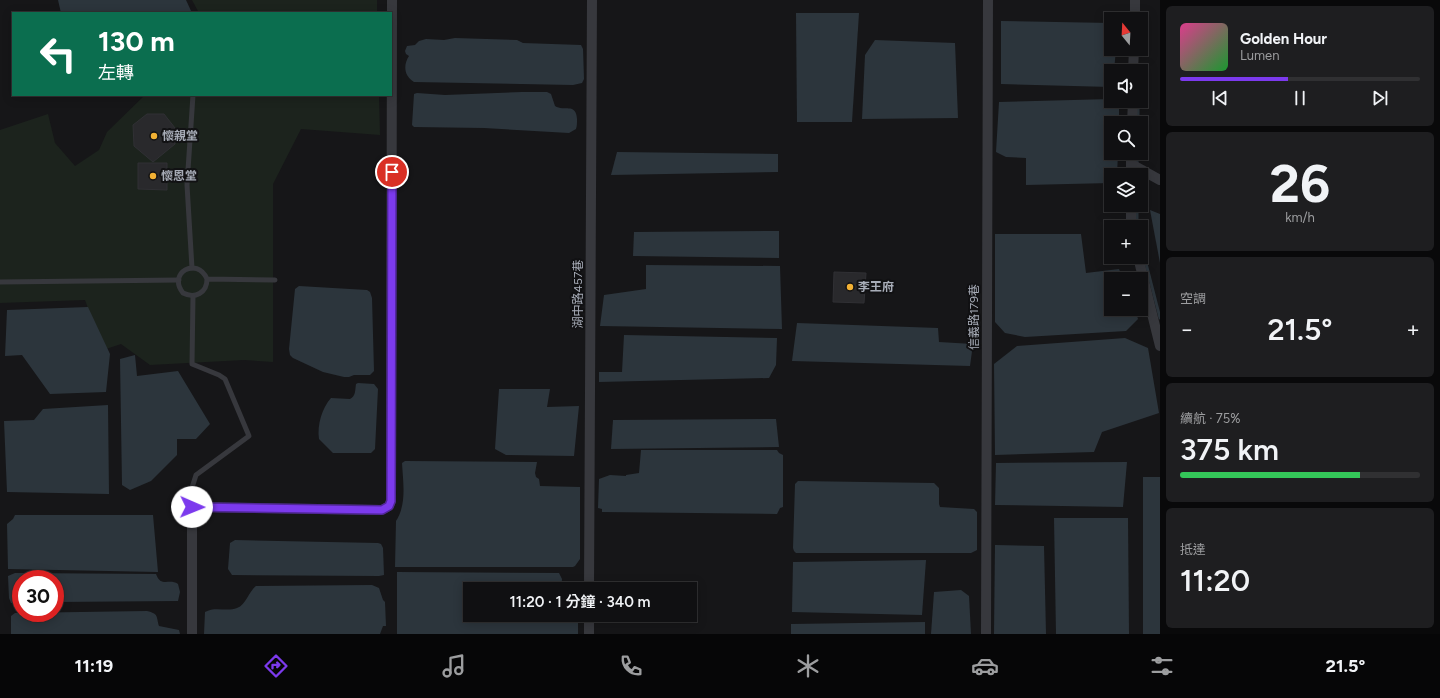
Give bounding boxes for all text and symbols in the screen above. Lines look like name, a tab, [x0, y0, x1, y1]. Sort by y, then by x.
north arrow	[1104, 12, 1148, 56]
map controls	[1104, 12, 1148, 316]
text: 130 m	[98, 24, 175, 58]
icon: left	[32, 28, 84, 80]
text: Golden Hour	[1240, 30, 1327, 48]
text: Lumen	[1240, 48, 1279, 63]
text: 左轉	[98, 62, 134, 84]
button: sound	[1104, 64, 1148, 108]
icon: previous	[1209, 87, 1231, 109]
icon: pause	[1289, 87, 1311, 109]
icon: next	[1369, 87, 1391, 109]
button: search	[1104, 116, 1148, 160]
place label: 懷親堂	[162, 129, 198, 143]
marker: 懷親堂	[149, 131, 159, 141]
text: 26	[1270, 153, 1330, 215]
pin	[375, 155, 409, 189]
icon: arrive	[381, 161, 403, 183]
button: layers	[1104, 168, 1148, 212]
place label: 懷恩堂	[161, 169, 197, 183]
marker: 懷恩堂	[148, 171, 158, 181]
text: km/h	[1285, 210, 1315, 225]
button: +	[1104, 220, 1148, 264]
street label: 湖中路457巷	[571, 260, 585, 328]
button: −	[1104, 272, 1148, 316]
place label: 李王府	[858, 280, 894, 294]
marker: 李王府	[845, 282, 855, 292]
street label: 信義路179巷	[967, 284, 981, 350]
text: 空調	[1180, 291, 1206, 306]
text: 21.5°	[1267, 311, 1333, 348]
text: −	[1180, 316, 1194, 343]
text: +	[1406, 316, 1420, 343]
text: 續航 · 75%	[1180, 411, 1240, 426]
text: 375 km	[1180, 431, 1279, 468]
position arrow	[171, 486, 213, 528]
text: 抵達	[1180, 542, 1206, 557]
text: 11:20	[1180, 562, 1250, 599]
speed limit sign: 30	[12, 570, 64, 622]
text: 11:20 · 1 分鐘 · 340 m	[509, 593, 651, 611]
icon: directions	[262, 652, 290, 680]
icon: music	[440, 652, 468, 680]
icon: phone	[617, 652, 645, 680]
icon: climate	[794, 652, 822, 680]
icon: car	[971, 652, 999, 680]
icon: filters	[1148, 652, 1176, 680]
text: 11:19	[75, 655, 113, 677]
text: 21.5°	[1326, 655, 1365, 677]

